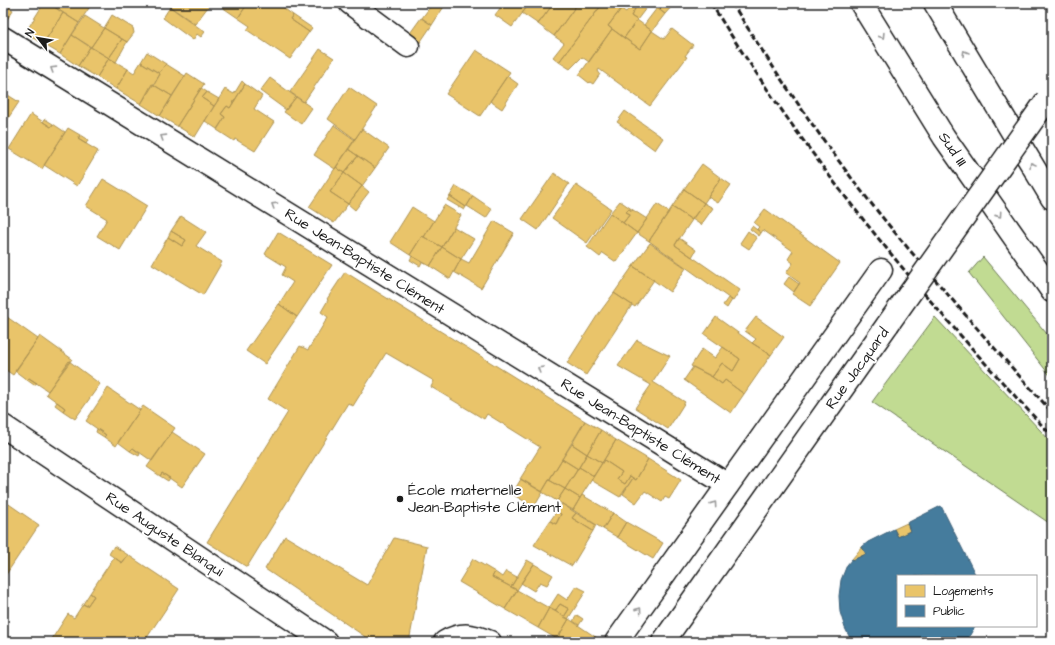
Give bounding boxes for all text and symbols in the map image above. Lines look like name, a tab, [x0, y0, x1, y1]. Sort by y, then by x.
north arrow	[18, 18, 58, 58]
text: N	[22, 26, 38, 40]
one-way arrow	[877, 32, 885, 39]
one-way arrow	[962, 50, 970, 57]
one-way arrow	[50, 66, 57, 74]
street label: Sud III	[933, 128, 972, 171]
one-way arrow	[160, 134, 167, 142]
one-way arrow	[1029, 162, 1036, 169]
one-way arrow	[271, 202, 278, 210]
street label: Rue Jean-Baptiste Clément	[281, 203, 449, 319]
one-way arrow	[994, 211, 1002, 218]
street label: Rue Jacquard	[821, 323, 894, 413]
one-way arrow	[537, 366, 544, 373]
street label: Rue Jean-Baptiste Clément	[557, 373, 725, 489]
place label: École maternelle Jean-Baptiste Clément	[408, 480, 561, 518]
street label: Rue Auguste Blanqui	[101, 487, 229, 583]
marker: École maternelle Jean-Baptiste Clément	[395, 494, 405, 504]
one-way arrow	[709, 501, 717, 508]
legend	[897, 575, 1037, 627]
text: Logements	[933, 583, 993, 601]
text: Public	[933, 603, 965, 620]
one-way arrow	[634, 607, 642, 614]

